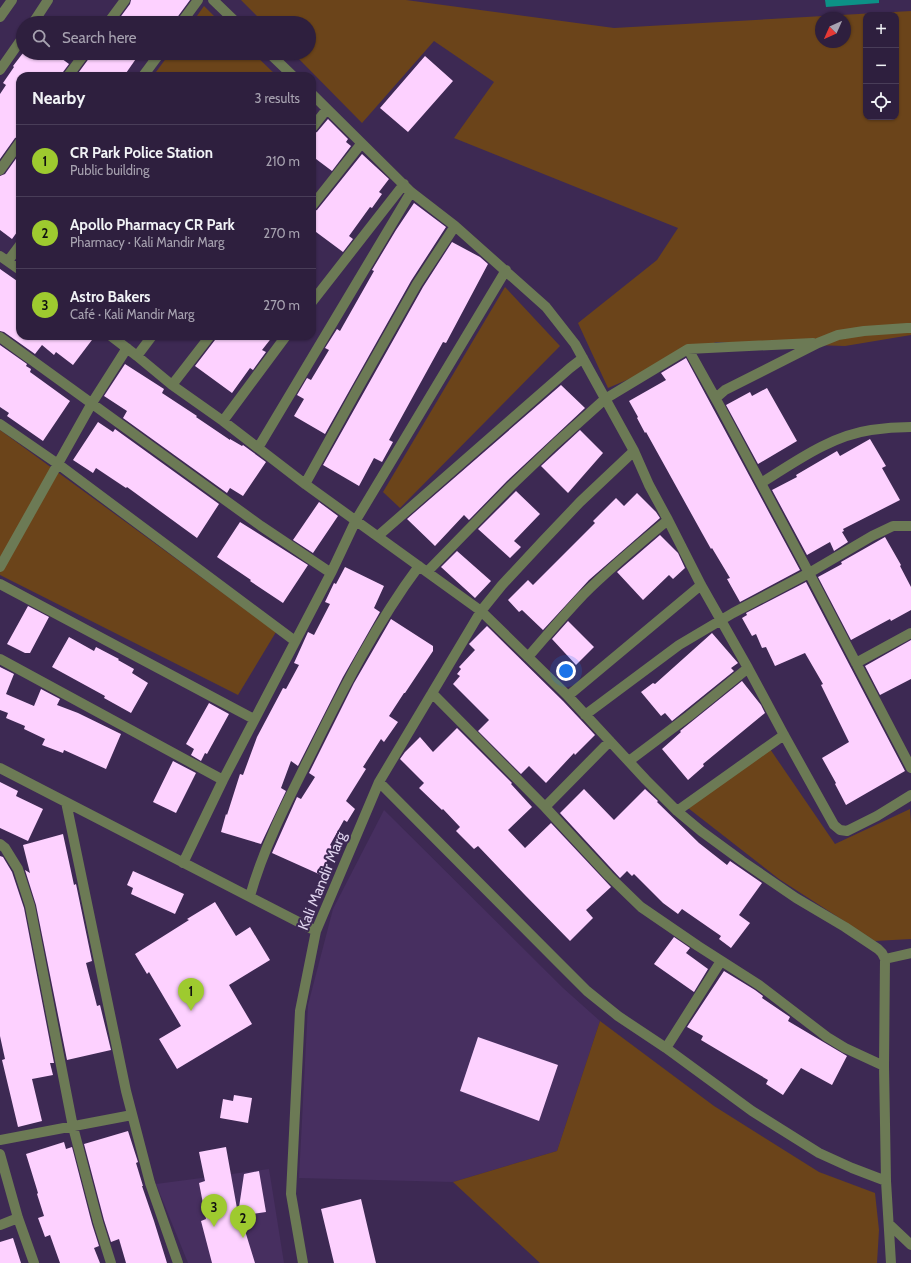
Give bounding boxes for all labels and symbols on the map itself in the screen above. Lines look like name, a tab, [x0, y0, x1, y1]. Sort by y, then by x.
north arrow	[815, 12, 851, 48]
your location	[556, 661, 576, 681]
street label: Kali Mandir Marg	[294, 829, 350, 933]
pin: 1	[178, 978, 204, 1011]
pin: 3	[201, 1194, 227, 1227]
pin: 2	[230, 1205, 256, 1238]

